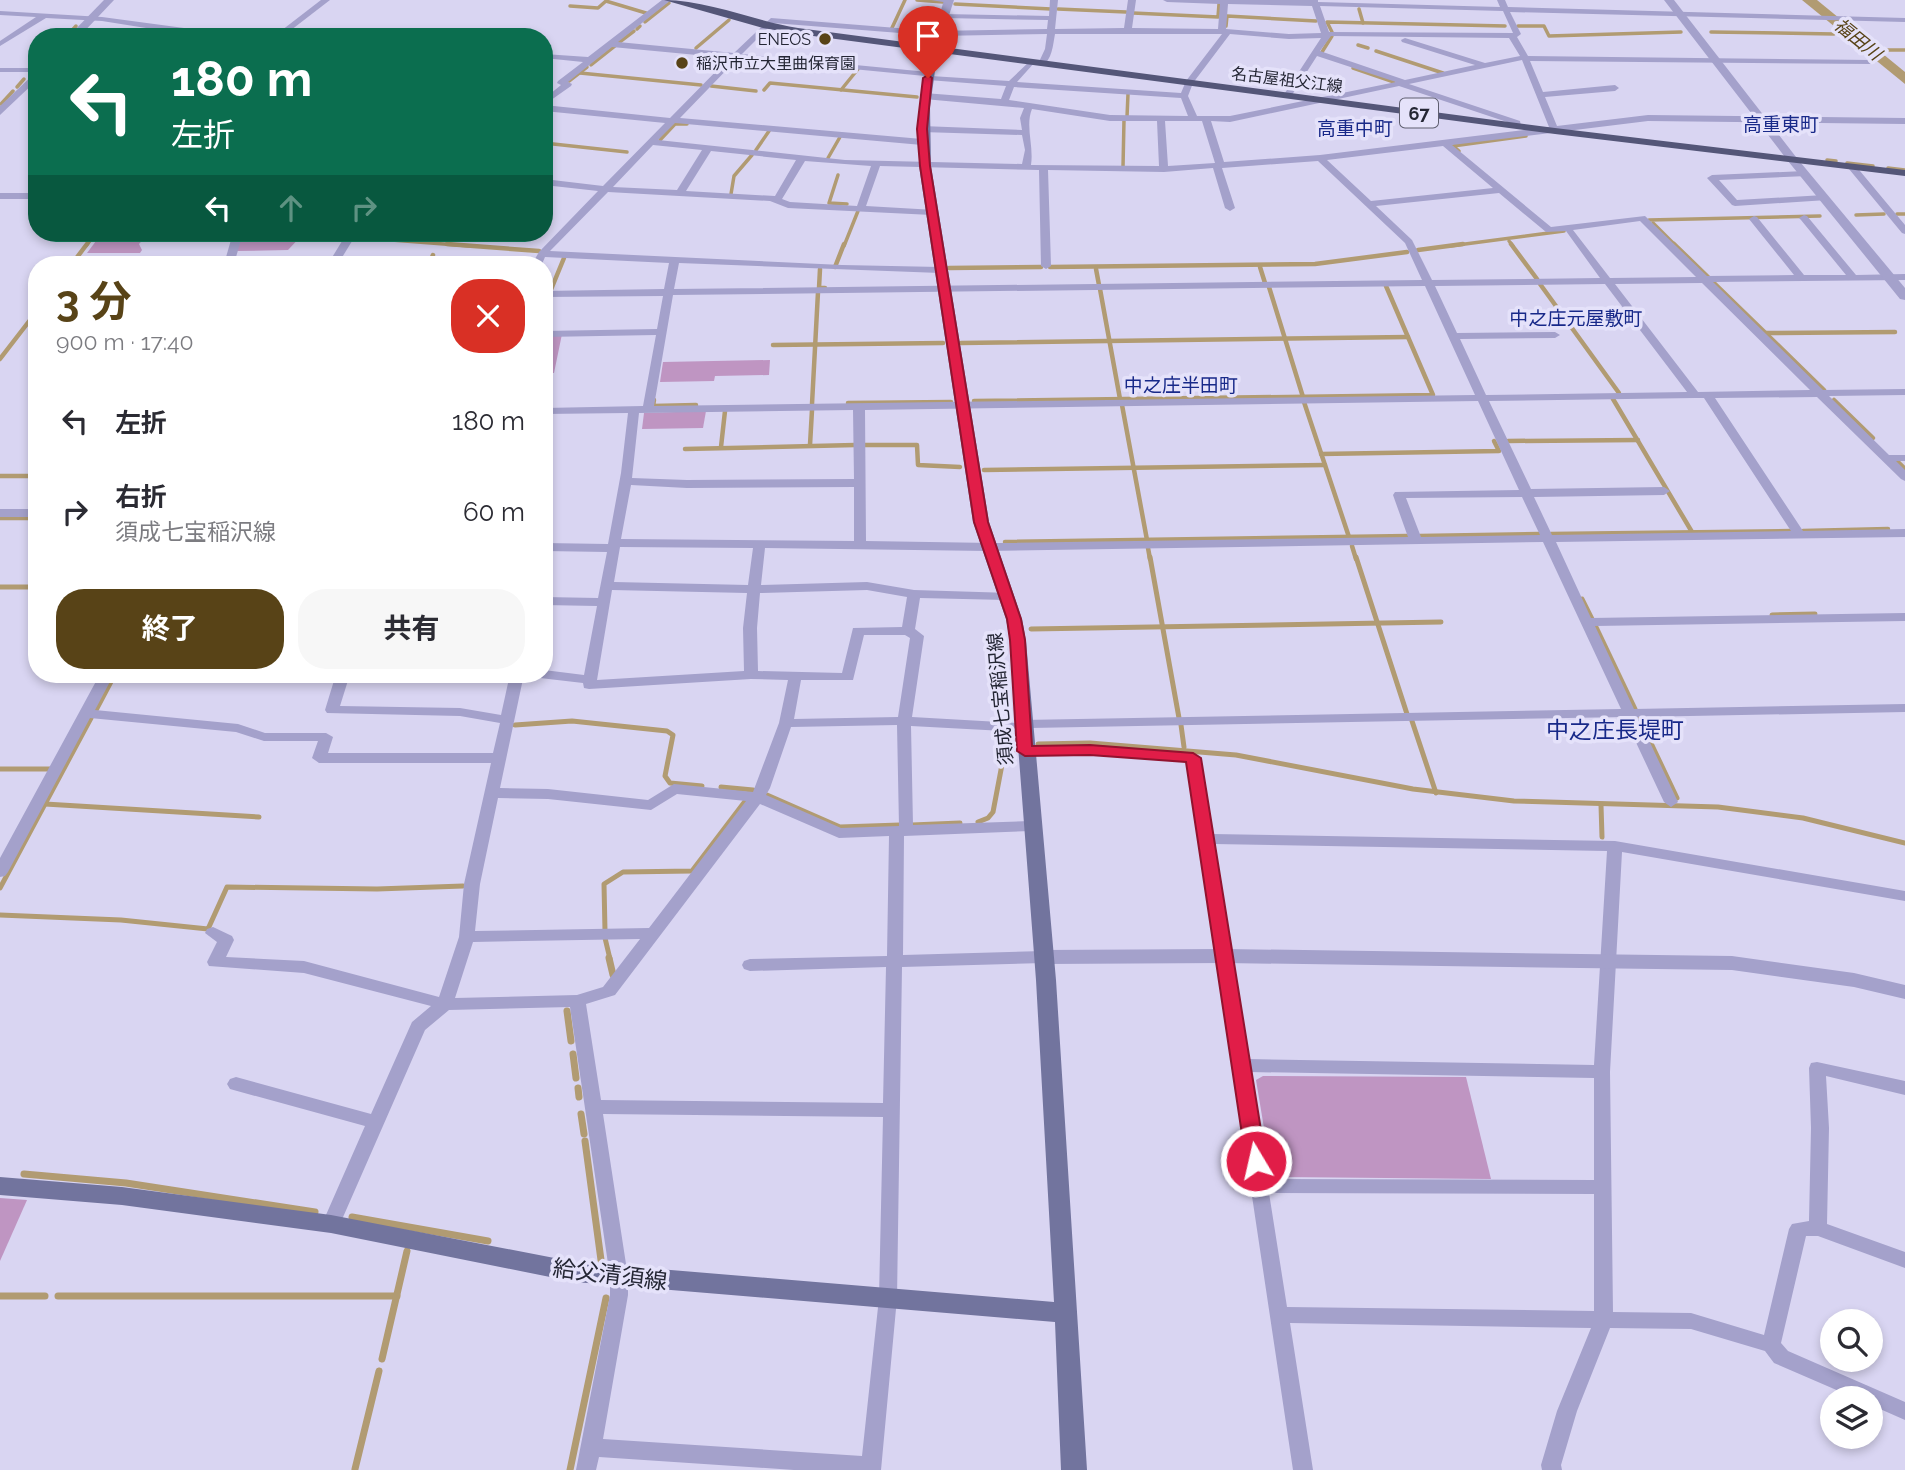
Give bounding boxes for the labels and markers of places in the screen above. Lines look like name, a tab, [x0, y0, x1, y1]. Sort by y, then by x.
pin	[898, 6, 958, 78]
place label: ENEOS	[758, 30, 811, 49]
marker: ENEOS	[817, 31, 833, 47]
place label: 稲沢市立大里曲保育園	[696, 54, 856, 73]
marker: 稲沢市立大里曲保育園	[674, 55, 690, 71]

